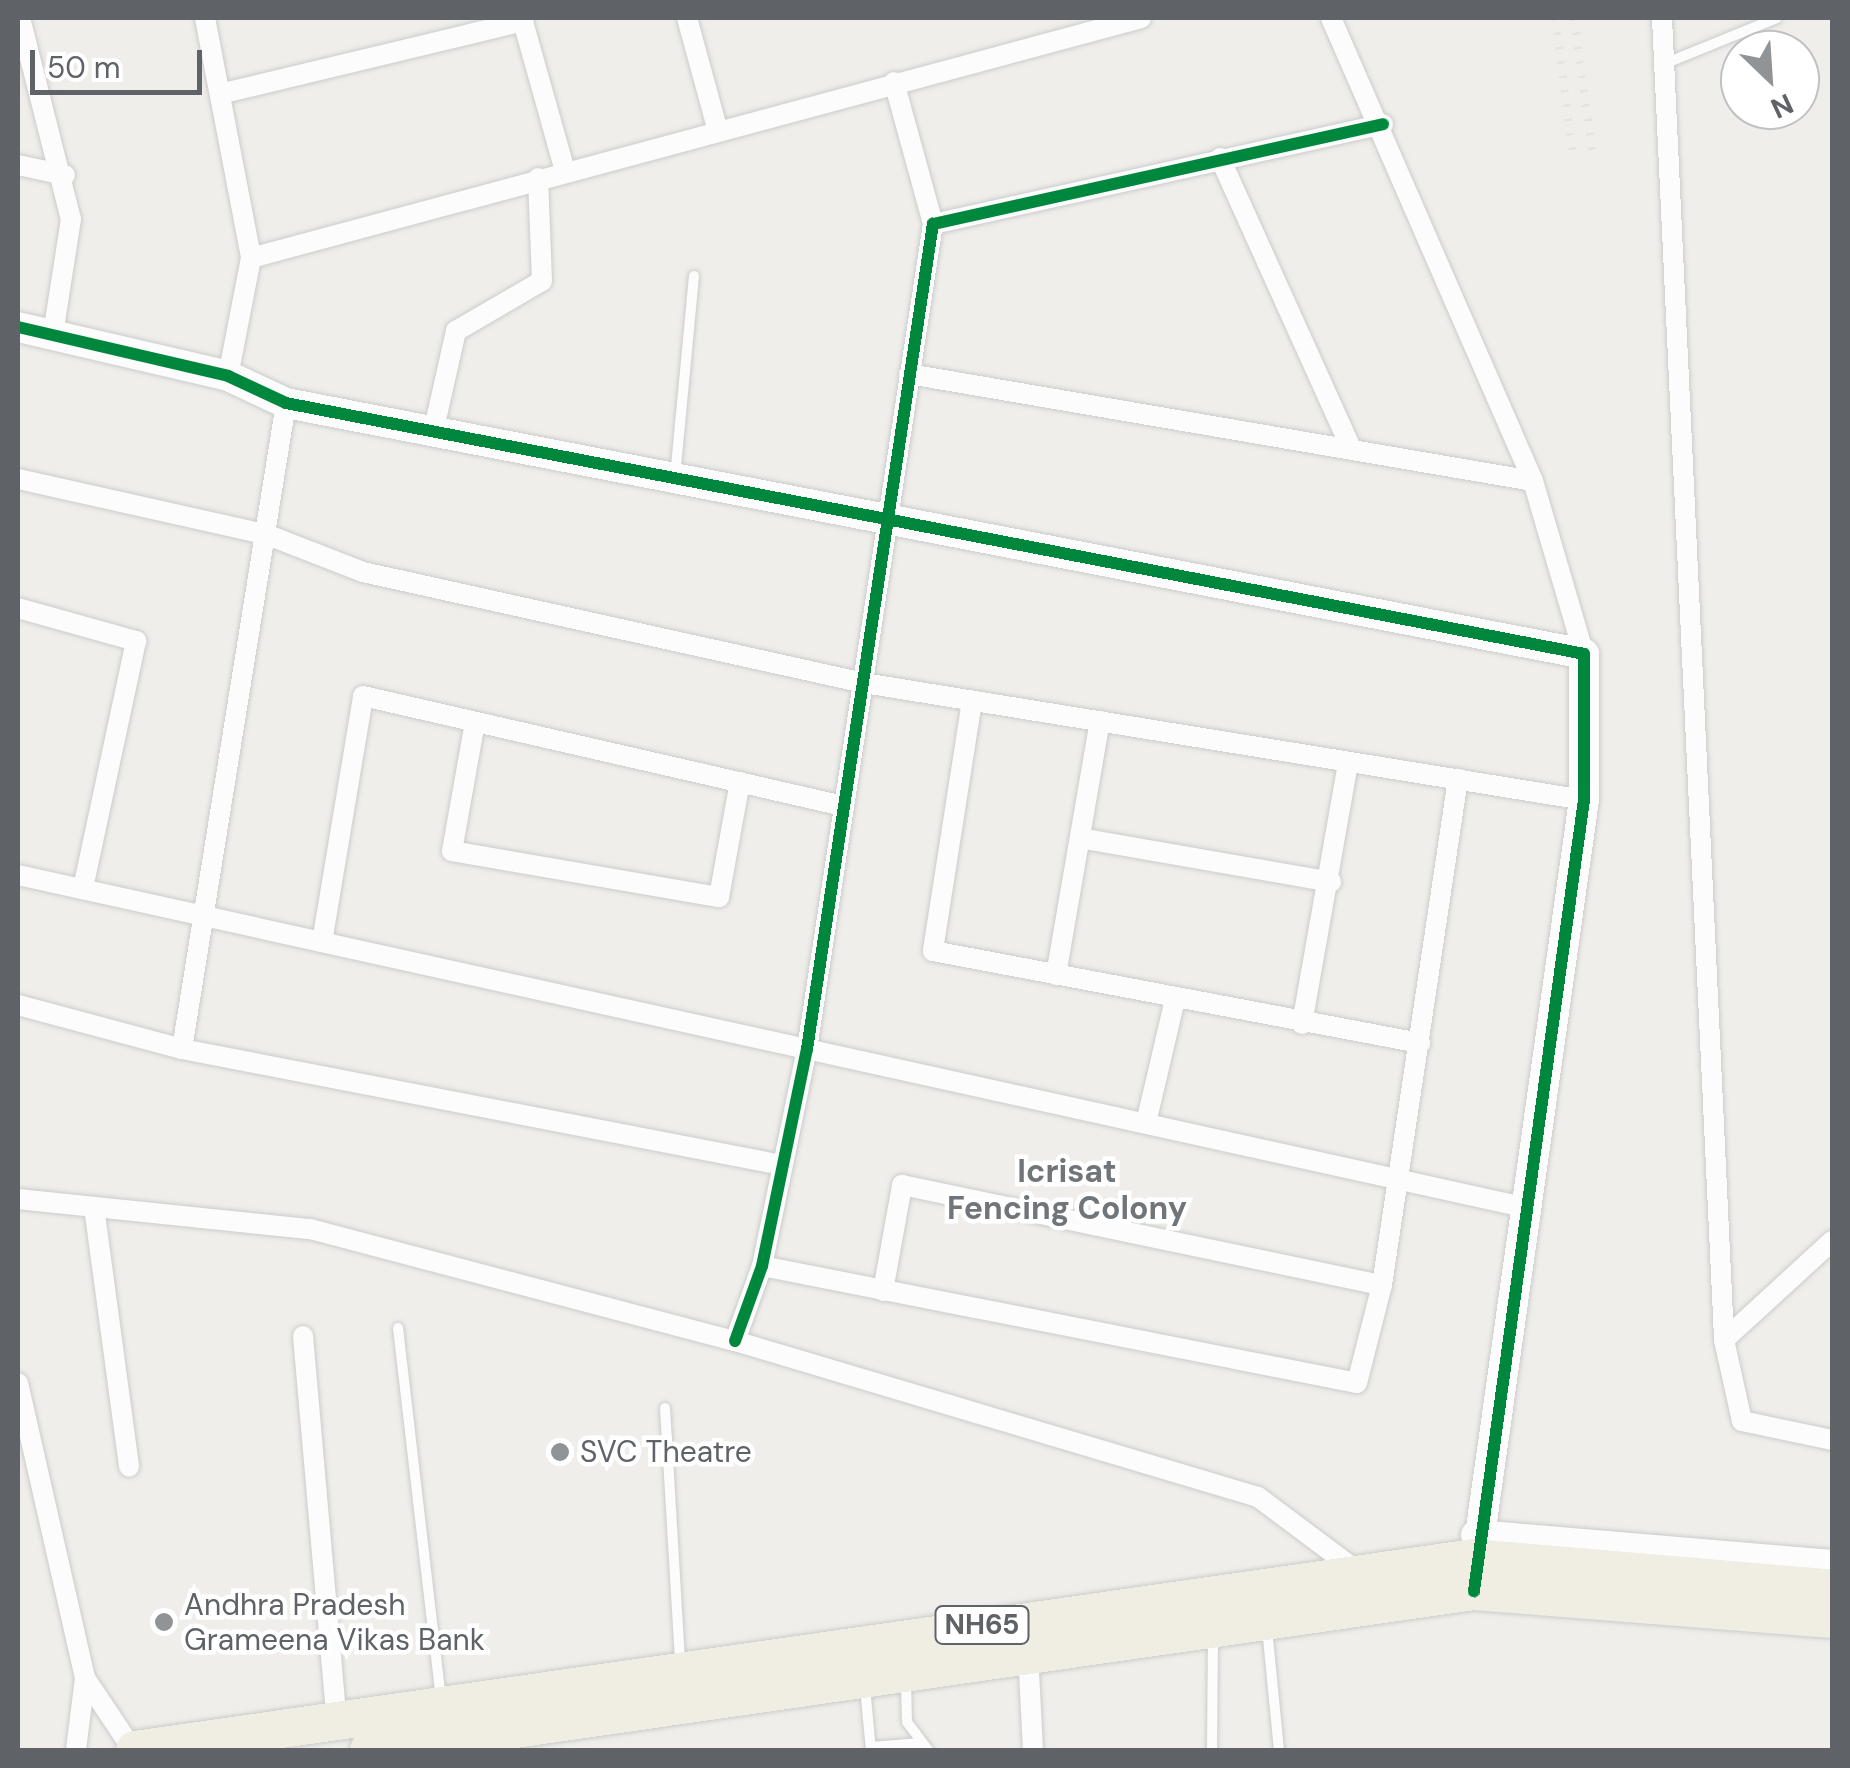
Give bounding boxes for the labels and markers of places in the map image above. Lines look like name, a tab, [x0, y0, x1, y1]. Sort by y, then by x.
place label: SVC Theatre	[580, 1434, 752, 1470]
marker: SVC Theatre	[549, 1441, 571, 1463]
place label: Andhra Pradesh Grameena Vikas Bank	[184, 1587, 485, 1658]
marker: Andhra Pradesh Grameena Vikas Bank	[153, 1611, 175, 1633]

